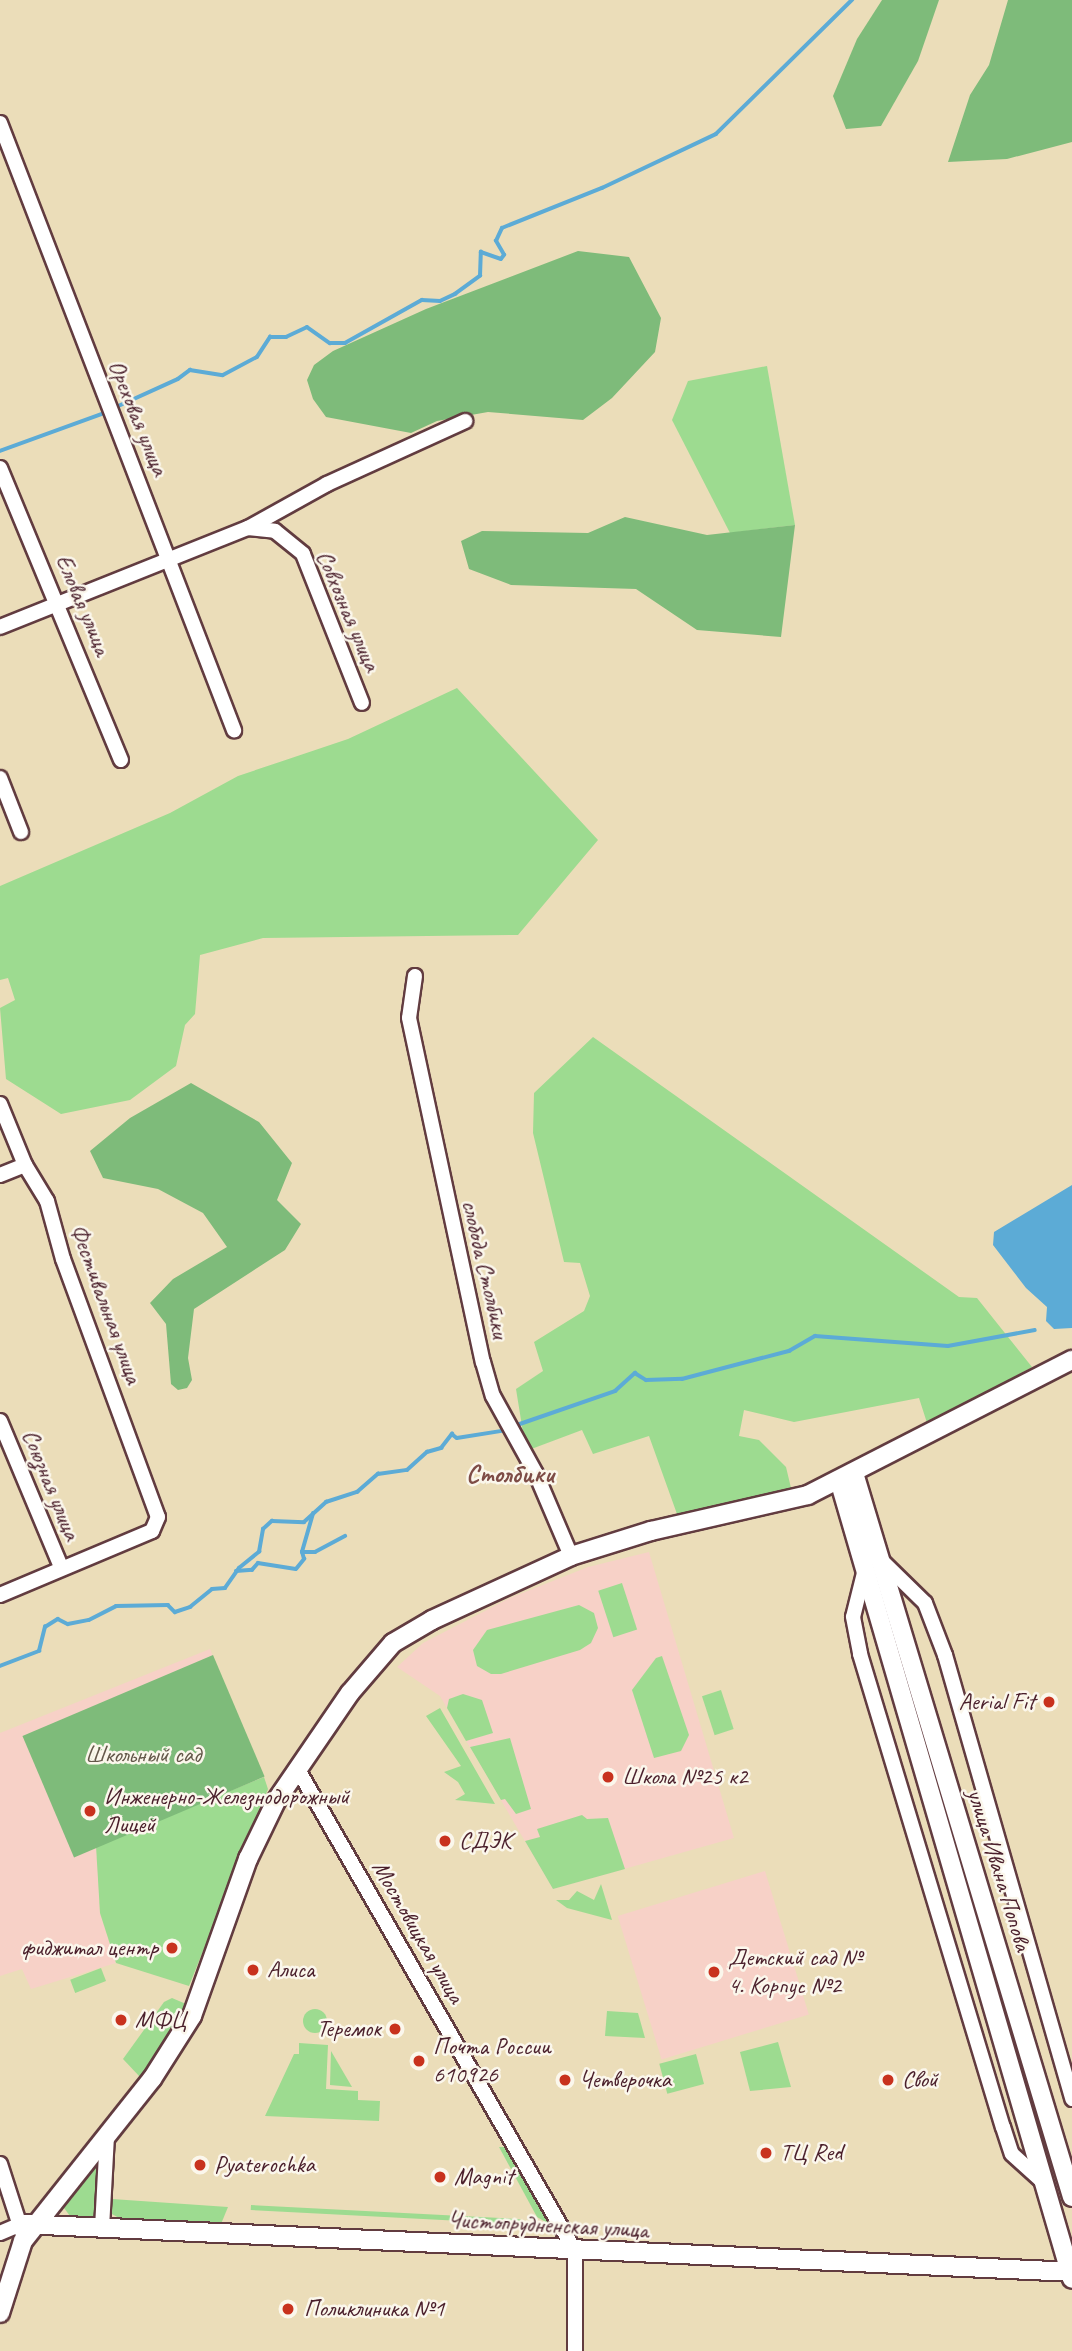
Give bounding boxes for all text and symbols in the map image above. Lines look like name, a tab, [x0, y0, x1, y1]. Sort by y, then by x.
street label: Ореховая улица	[102, 355, 174, 481]
street label: Совхозная улица	[309, 545, 387, 677]
street label: Еловая улица	[49, 550, 117, 660]
street label: слобода Столбики	[455, 1199, 515, 1339]
street label: Фестивальная улица	[64, 1220, 148, 1388]
street label: Союзная улица	[15, 1425, 87, 1545]
district label: Столбики	[466, 1458, 554, 1490]
place label: Aerial Fit	[959, 1688, 1035, 1716]
marker: Aerial Fit	[1041, 1694, 1057, 1710]
park label: Школьный сад	[85, 1741, 201, 1769]
place label: Школа №25 к2	[622, 1763, 748, 1791]
marker: Школа №25 к2	[600, 1769, 616, 1785]
place label: Инженерно-Железнодорожный Лицей	[104, 1783, 349, 1839]
street label: улица Ивана Попова	[961, 1786, 1037, 1954]
marker: Инженерно-Железнодорожный Лицей	[82, 1803, 98, 1819]
place label: СДЭК	[459, 1827, 512, 1855]
marker: СДЭК	[437, 1833, 453, 1849]
street label: Мостовицкая улица	[365, 1855, 471, 2009]
place label: фиджитал центр	[22, 1934, 158, 1962]
marker: фиджитал центр	[164, 1940, 180, 1956]
place label: Детский сад № 4. Корпус №2	[728, 1944, 861, 2000]
place label: Алиса	[267, 1956, 314, 1984]
marker: Алиса	[245, 1962, 261, 1978]
marker: Детский сад № 4. Корпус №2	[706, 1964, 722, 1980]
place label: МФЦ	[135, 2006, 186, 2034]
marker: МФЦ	[113, 2012, 129, 2028]
place label: Теремок	[317, 2015, 381, 2043]
marker: Теремок	[387, 2021, 403, 2037]
place label: Почта России 610926	[433, 2033, 549, 2089]
marker: Почта России 610926	[411, 2053, 427, 2069]
place label: Четверочка	[579, 2066, 671, 2094]
place label: Свой	[902, 2066, 938, 2094]
marker: Четверочка	[557, 2072, 573, 2088]
marker: Свой	[880, 2072, 896, 2088]
place label: ТЦ Red	[780, 2139, 842, 2167]
marker: ТЦ Red	[758, 2145, 774, 2161]
place label: Pyaterochka	[214, 2151, 315, 2179]
marker: Pyaterochka	[192, 2157, 208, 2173]
place label: Magnit	[454, 2163, 514, 2191]
marker: Magnit	[432, 2169, 448, 2185]
street label: Чистопрудненская улица	[447, 2205, 649, 2245]
place label: Поликлиника №1	[304, 2295, 444, 2323]
marker: Поликлиника №1	[278, 2299, 298, 2319]

